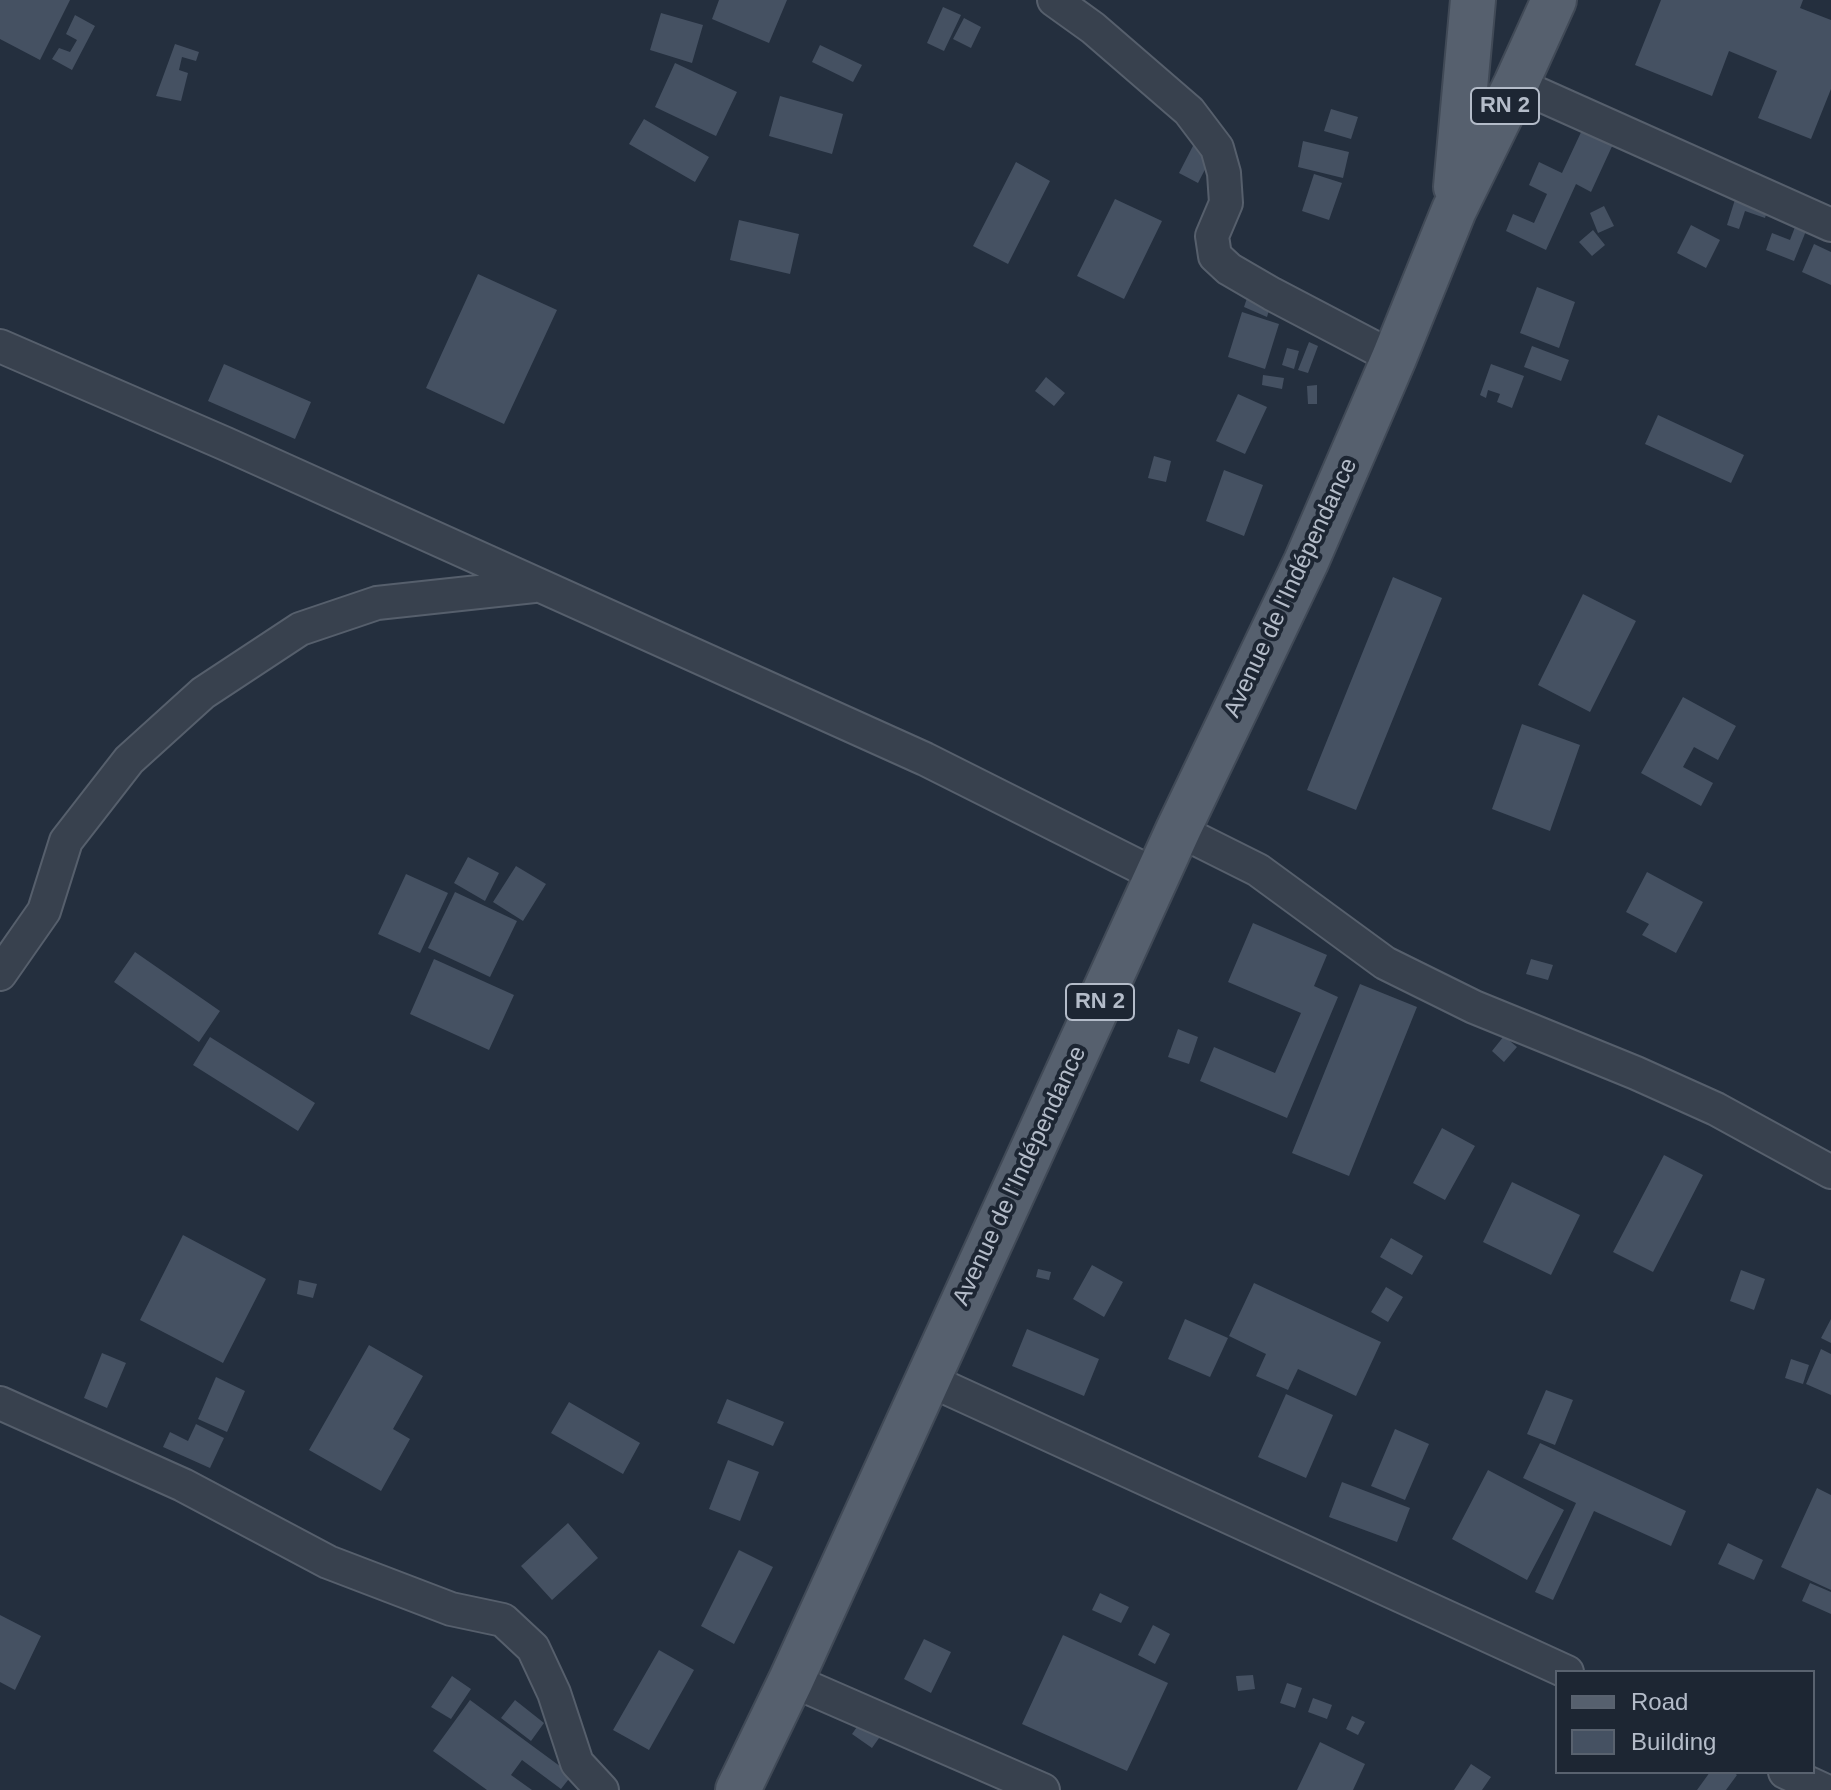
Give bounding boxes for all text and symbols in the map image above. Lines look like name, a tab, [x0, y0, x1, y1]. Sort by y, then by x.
road number: RN 2	[1471, 88, 1539, 124]
street label: Avenue de l'Indépendance	[1218, 454, 1364, 722]
road number: RN 2	[1066, 984, 1134, 1020]
street label: Avenue de l'Indépendance	[947, 1042, 1093, 1310]
legend	[1555, 1670, 1815, 1774]
text: Road	[1631, 1688, 1688, 1715]
text: Building	[1631, 1728, 1716, 1755]

